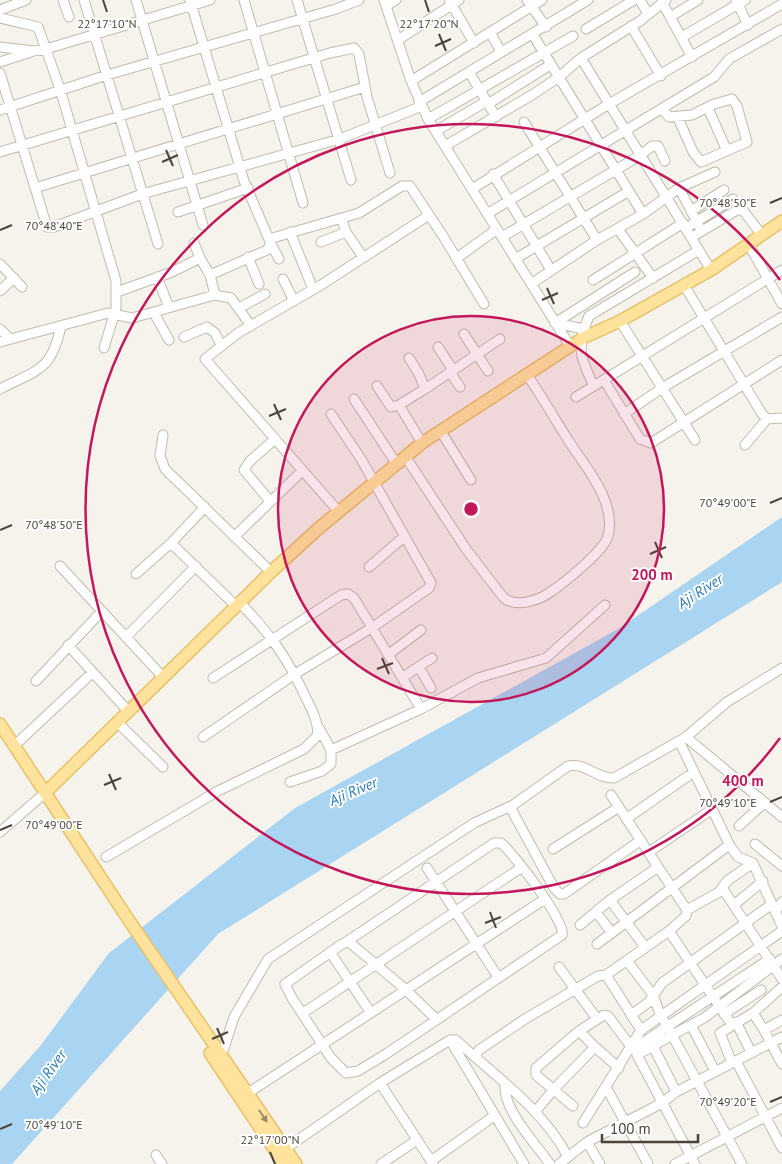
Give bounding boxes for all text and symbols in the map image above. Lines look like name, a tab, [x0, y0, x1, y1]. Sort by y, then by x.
text: 22°17'10"N	[77, 16, 137, 31]
text: 22°17'20"N	[399, 16, 459, 31]
text: 70°48'50"E	[699, 195, 757, 210]
text: 70°48'40"E	[25, 218, 83, 233]
text: 70°49'00"E	[699, 495, 757, 510]
centre of rings	[462, 500, 480, 518]
text: 70°48'50"E	[25, 517, 83, 532]
text: 200 m	[631, 565, 673, 584]
water label: Aji River	[673, 569, 727, 613]
text: 400 m	[722, 771, 764, 790]
water label: Aji River	[325, 772, 381, 810]
text: 70°49'10"E	[699, 795, 757, 810]
text: 70°49'00"E	[25, 817, 83, 832]
water label: Aji River	[25, 1045, 71, 1099]
text: 70°49'20"E	[699, 1094, 757, 1109]
one-way arrow	[258, 1109, 268, 1122]
scale bar	[602, 1112, 698, 1144]
text: 70°49'10"E	[25, 1117, 83, 1132]
text: 100 m	[610, 1119, 651, 1138]
text: 22°17'00"N	[240, 1132, 300, 1147]

